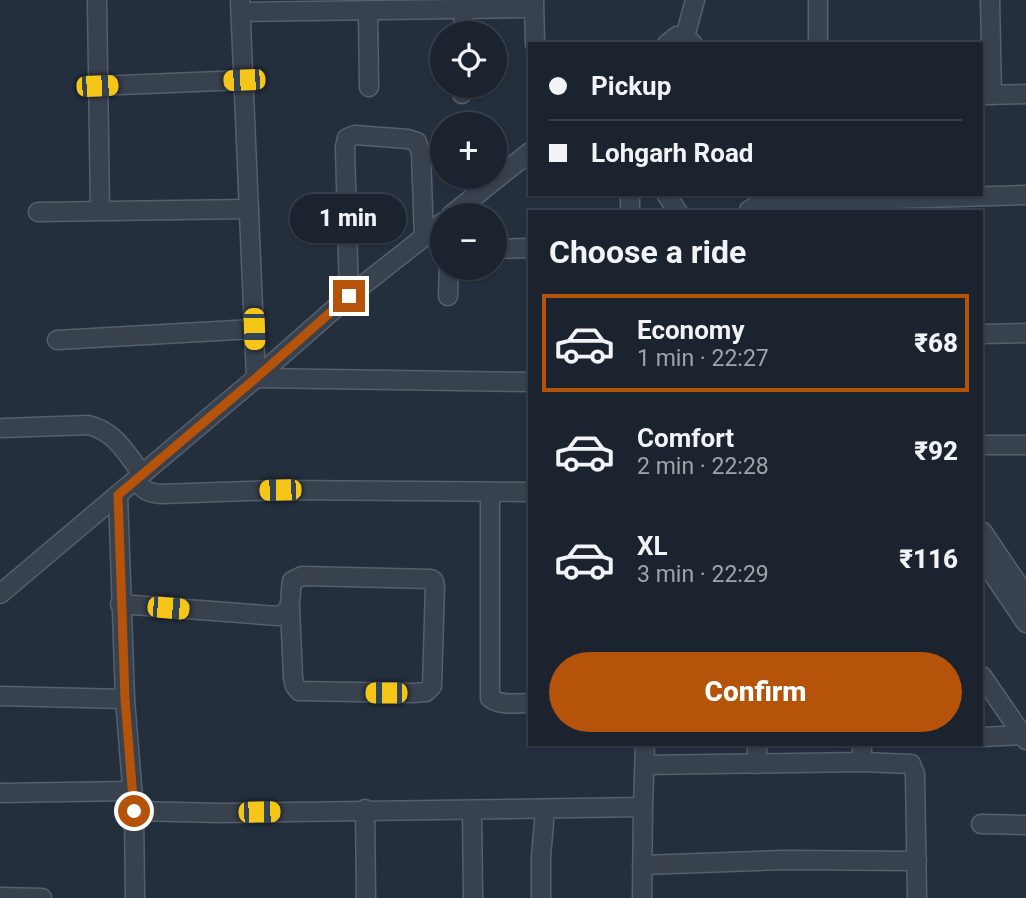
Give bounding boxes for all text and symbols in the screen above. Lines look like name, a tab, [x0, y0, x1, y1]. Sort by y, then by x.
map controls	[430, 21, 507, 280]
button: locate	[430, 21, 507, 98]
car	[223, 69, 266, 91]
text: Pickup	[591, 71, 671, 101]
car	[76, 75, 119, 97]
button: +	[430, 112, 507, 189]
text: Lohgarh Road	[591, 138, 754, 168]
callout: 1 min	[291, 194, 407, 244]
button: −	[430, 203, 507, 280]
text: 1 min	[319, 205, 377, 232]
text: Choose a ride	[549, 233, 746, 271]
route end	[333, 280, 365, 312]
car	[243, 308, 266, 350]
icon: car	[553, 312, 616, 375]
text: Economy	[637, 315, 744, 345]
text: ₹68	[914, 328, 958, 358]
text: 1 min · 22:27	[637, 345, 769, 372]
icon: car	[553, 420, 616, 483]
text: Comfort	[637, 423, 734, 453]
text: ₹92	[914, 436, 958, 466]
text: 2 min · 22:28	[637, 453, 769, 480]
car	[259, 479, 302, 501]
icon: car	[553, 528, 616, 591]
text: XL	[637, 531, 668, 561]
text: ₹116	[899, 544, 958, 574]
text: 3 min · 22:29	[637, 561, 769, 588]
car	[147, 596, 190, 620]
button: Confirm	[549, 652, 962, 732]
car	[366, 683, 408, 704]
route start	[118, 795, 150, 827]
car	[238, 801, 281, 823]

